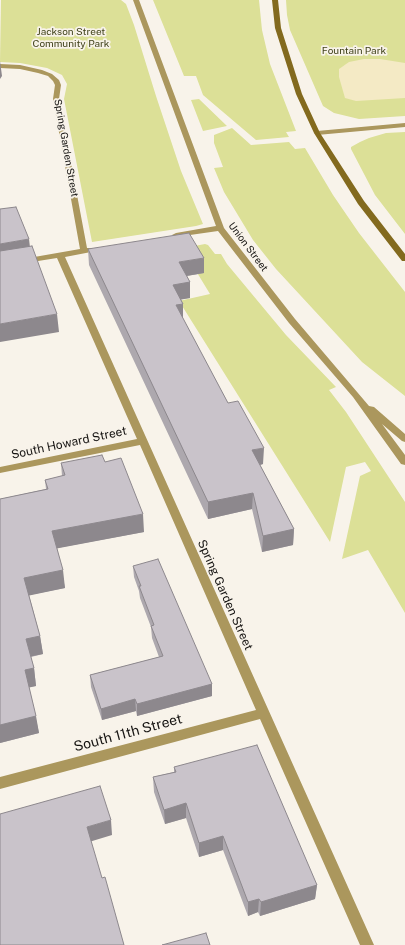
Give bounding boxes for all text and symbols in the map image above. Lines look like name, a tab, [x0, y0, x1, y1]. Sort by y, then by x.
park label: Jackson Street Community Park	[33, 26, 109, 50]
park label: Fountain Park	[322, 45, 386, 57]
street label: Spring Garden Street	[51, 98, 81, 198]
street label: Union Street	[226, 220, 270, 274]
street label: South Howard Street	[10, 424, 128, 462]
street label: Spring Garden Street	[194, 538, 256, 652]
street label: South 11th Street	[72, 710, 184, 756]

